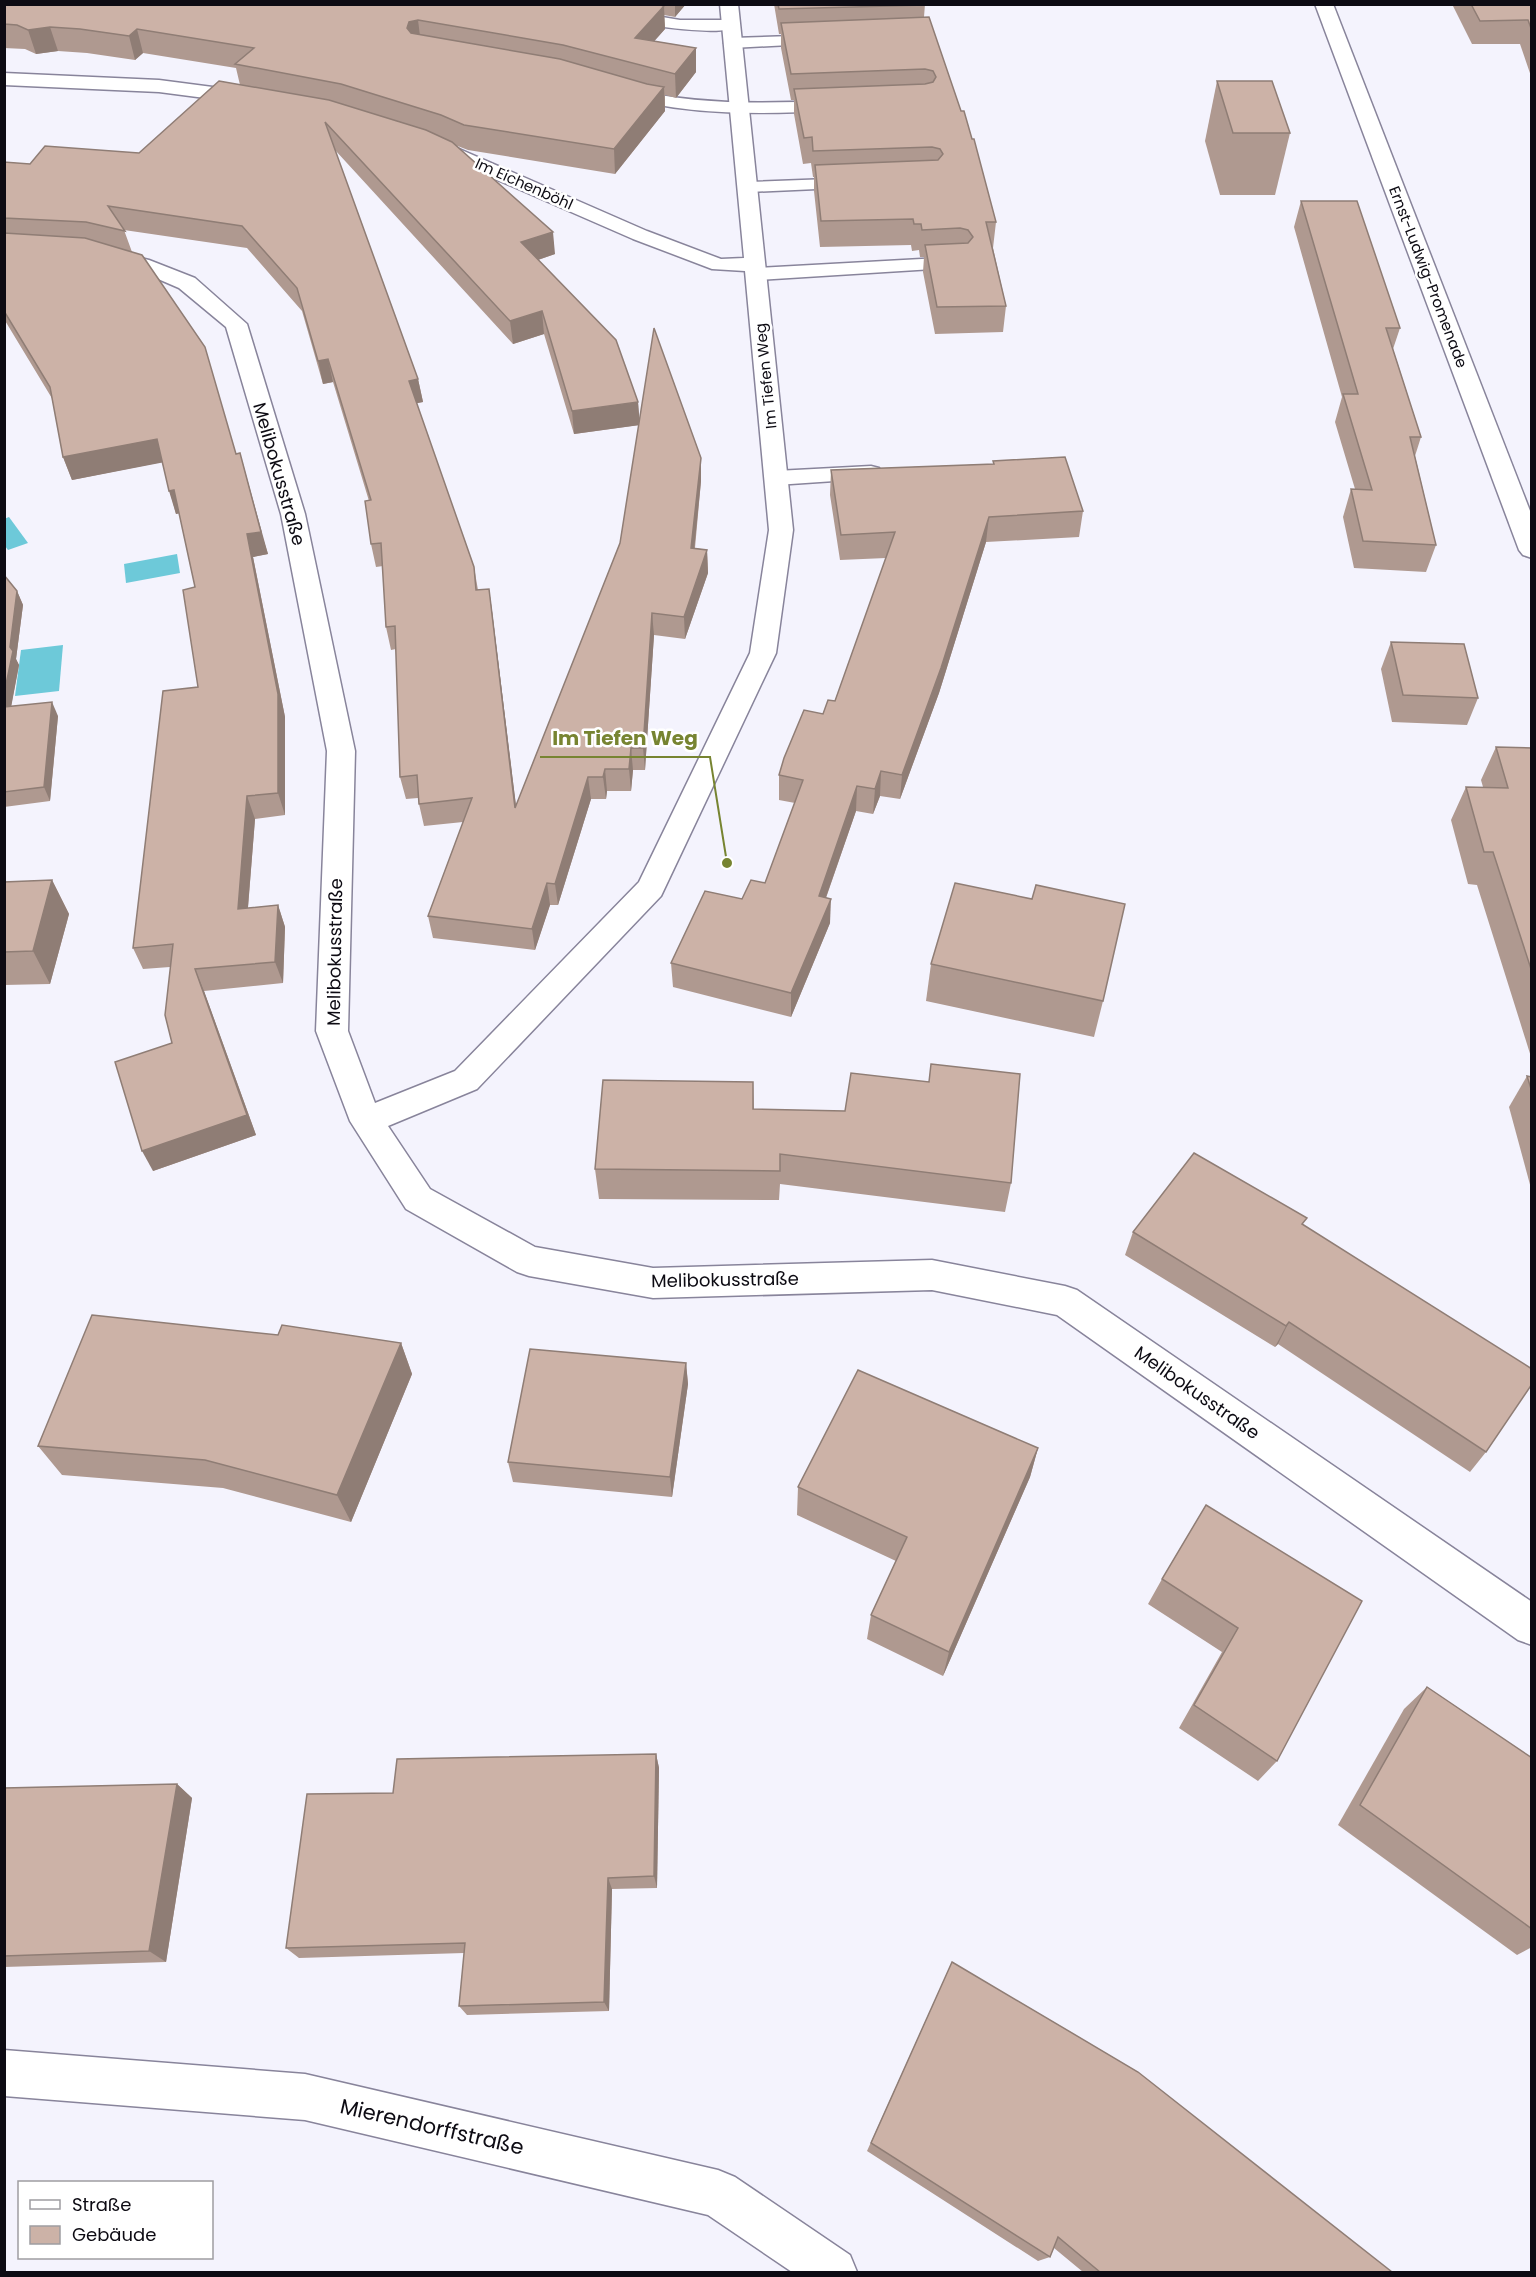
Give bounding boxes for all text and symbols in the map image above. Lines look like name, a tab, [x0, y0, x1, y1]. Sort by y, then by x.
street label: Im Eichenböhl	[472, 153, 577, 215]
street label: Ernst-Ludwig-Promenade	[1384, 183, 1473, 371]
street label: Im Tiefen Weg	[750, 322, 781, 430]
street label: Melibokusstraße	[247, 399, 312, 548]
callout: Im Tiefen Weg	[540, 719, 710, 757]
text: Im Tiefen Weg	[552, 724, 698, 752]
street label: Melibokusstraße	[321, 878, 348, 1026]
street label: Melibokusstraße	[651, 1266, 799, 1293]
street label: Melibokusstraße	[1130, 1340, 1265, 1445]
street label: Mierendorffstraße	[337, 2091, 527, 2162]
legend	[18, 2181, 213, 2259]
text: Straße	[72, 2192, 131, 2217]
text: Gebäude	[72, 2222, 156, 2247]

